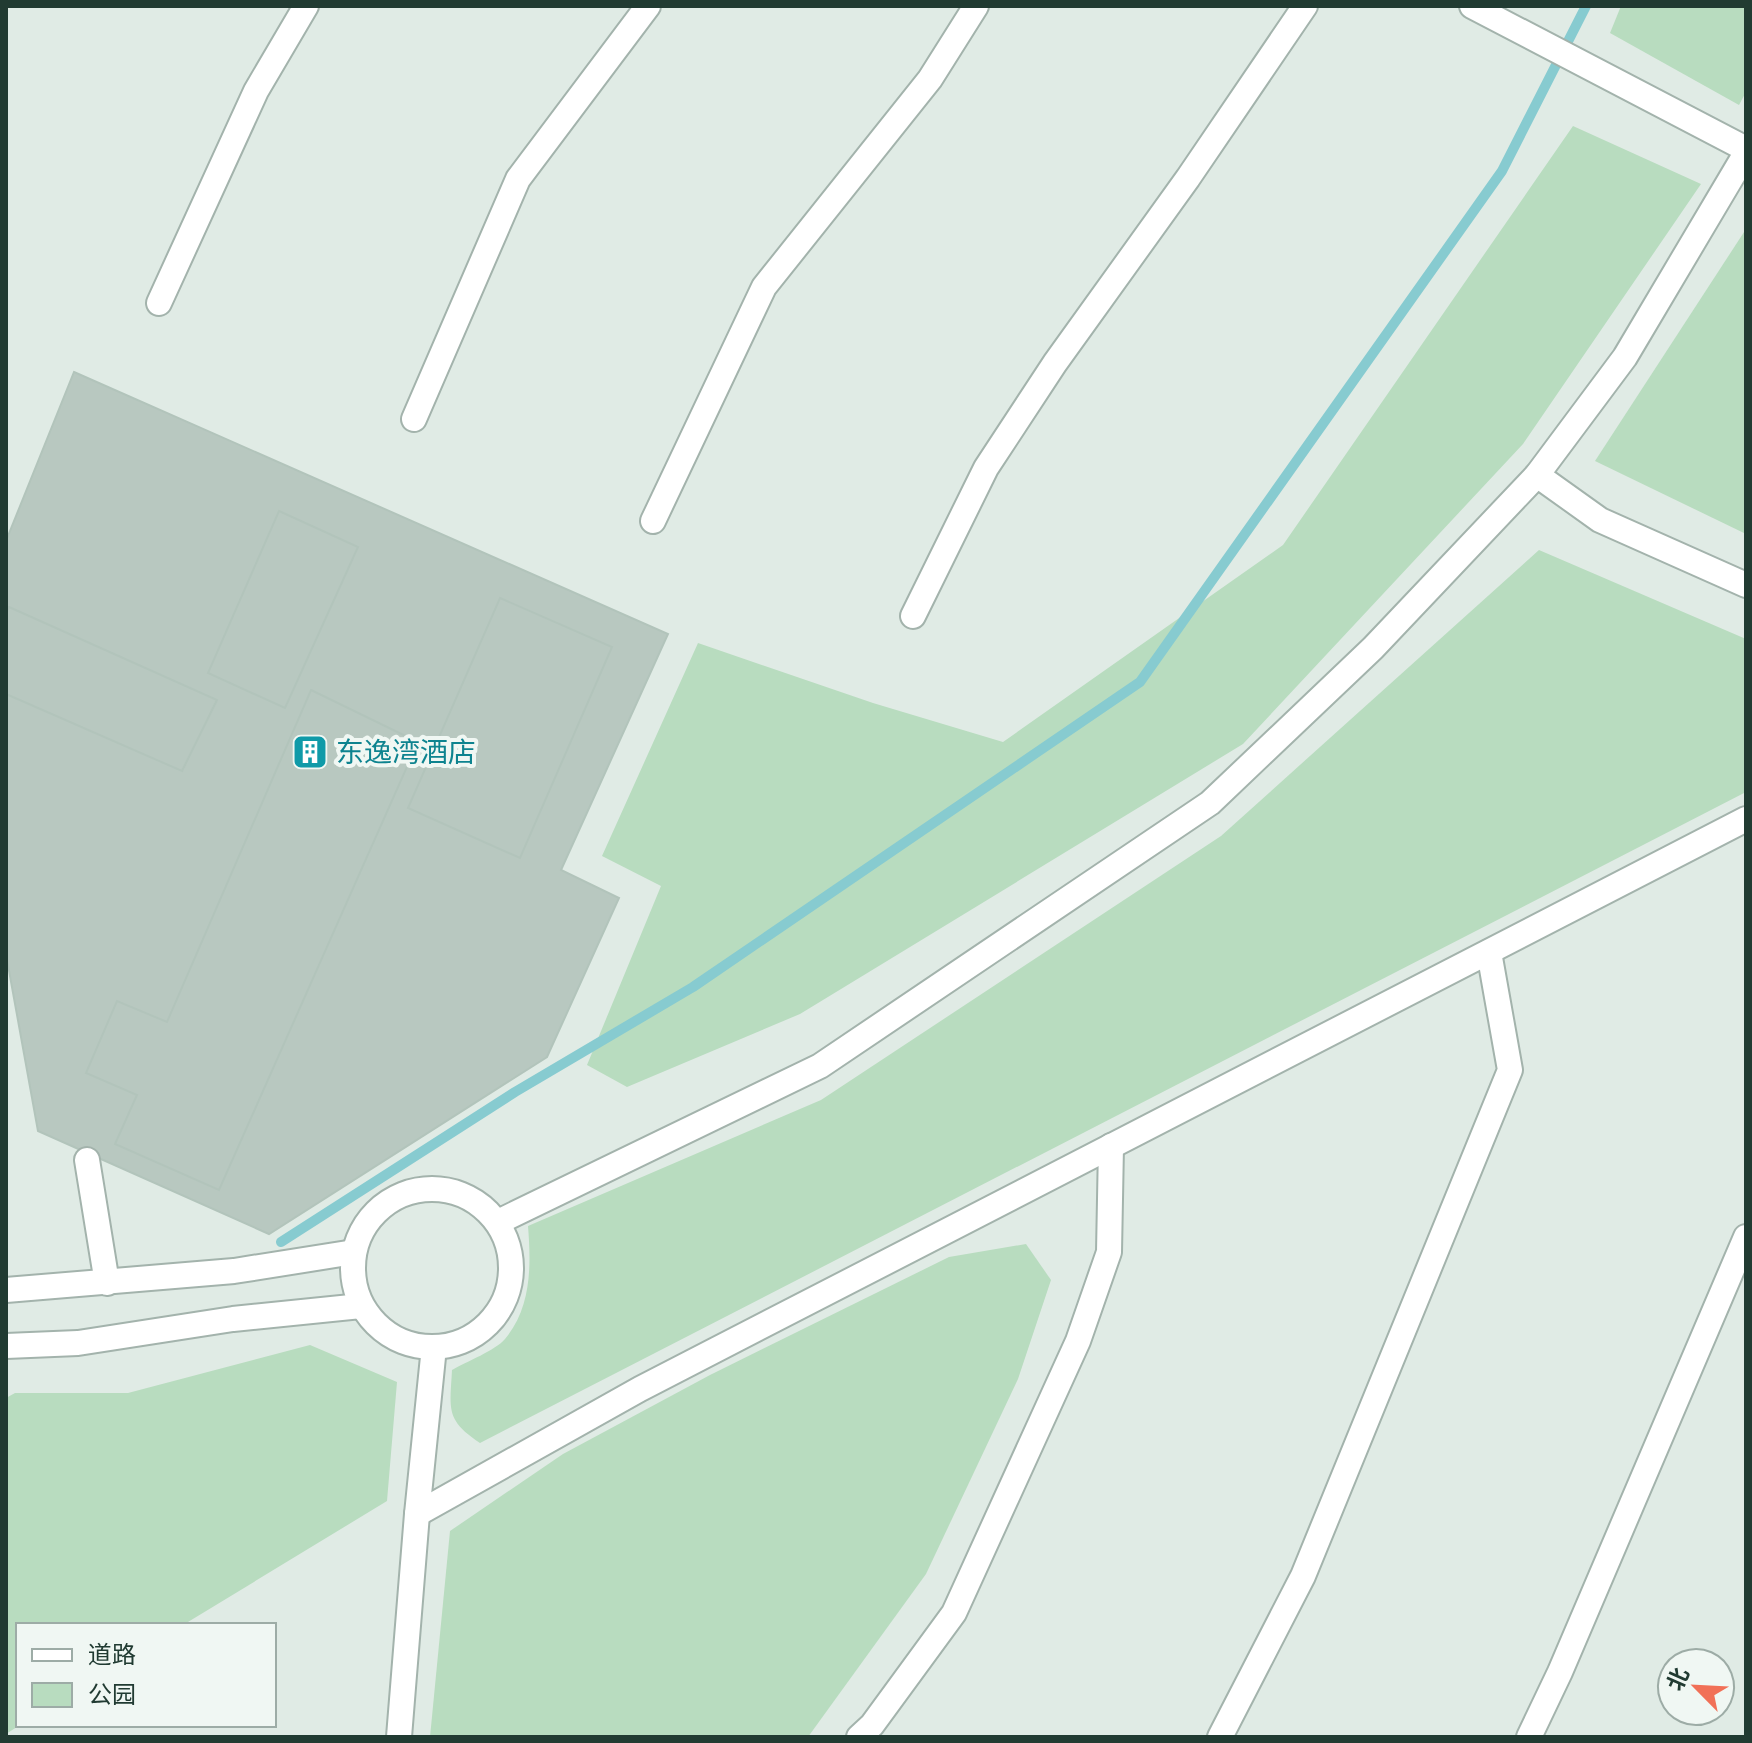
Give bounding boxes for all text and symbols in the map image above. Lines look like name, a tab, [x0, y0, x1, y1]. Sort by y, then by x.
building icon: 东逸湾酒店	[291, 733, 329, 771]
place label: 东逸湾酒店	[336, 734, 476, 771]
legend	[16, 1623, 276, 1727]
text: 道路	[88, 1639, 136, 1670]
north arrow	[1656, 1647, 1736, 1727]
text: 北	[1660, 1663, 1696, 1695]
text: 公园	[88, 1679, 136, 1710]

